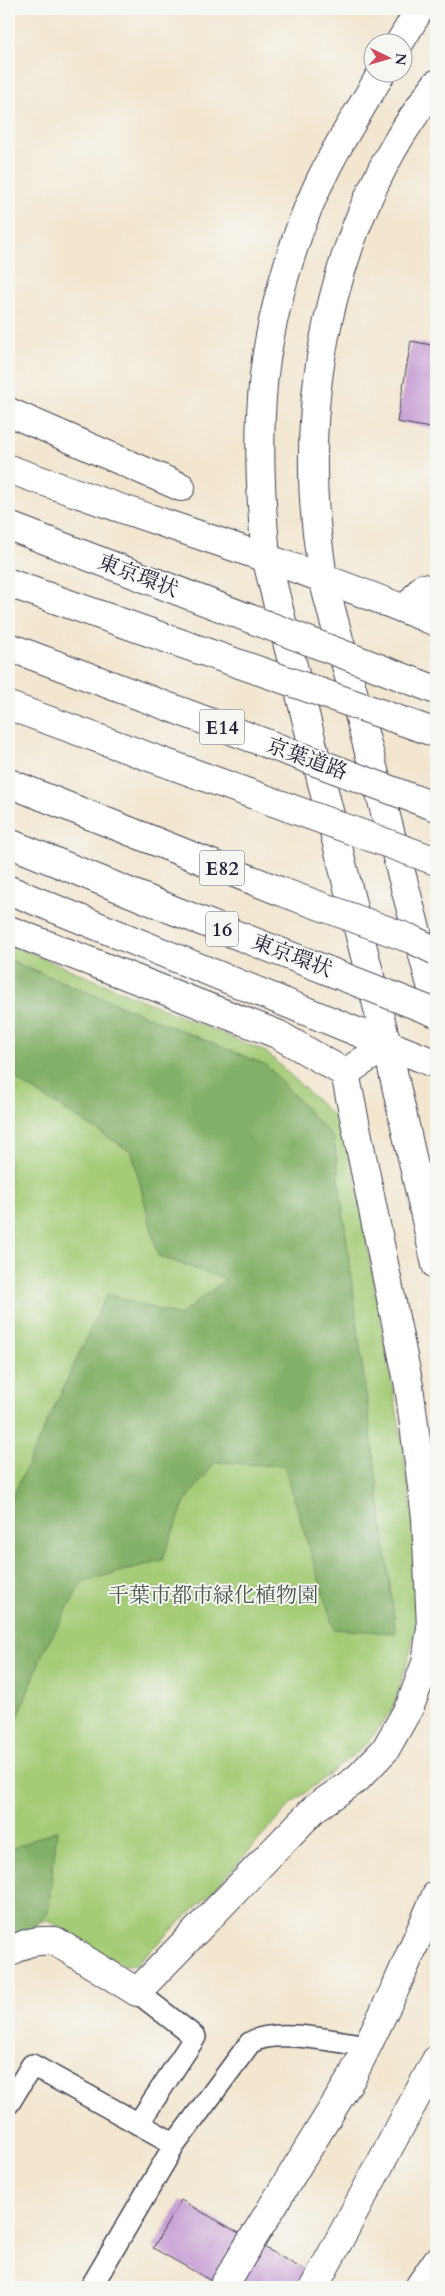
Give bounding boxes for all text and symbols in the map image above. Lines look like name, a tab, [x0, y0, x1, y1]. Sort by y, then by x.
north arrow	[362, 32, 412, 82]
text: N	[390, 52, 410, 66]
street label: 東京環状	[94, 547, 182, 605]
road number: E14	[200, 710, 244, 744]
street label: 京葉道路	[263, 731, 351, 787]
road number: E82	[200, 850, 244, 886]
road number: 16	[206, 912, 238, 946]
street label: 東京環状	[248, 927, 336, 985]
park label: 千葉市都市緑化植物園	[108, 1581, 318, 1610]

